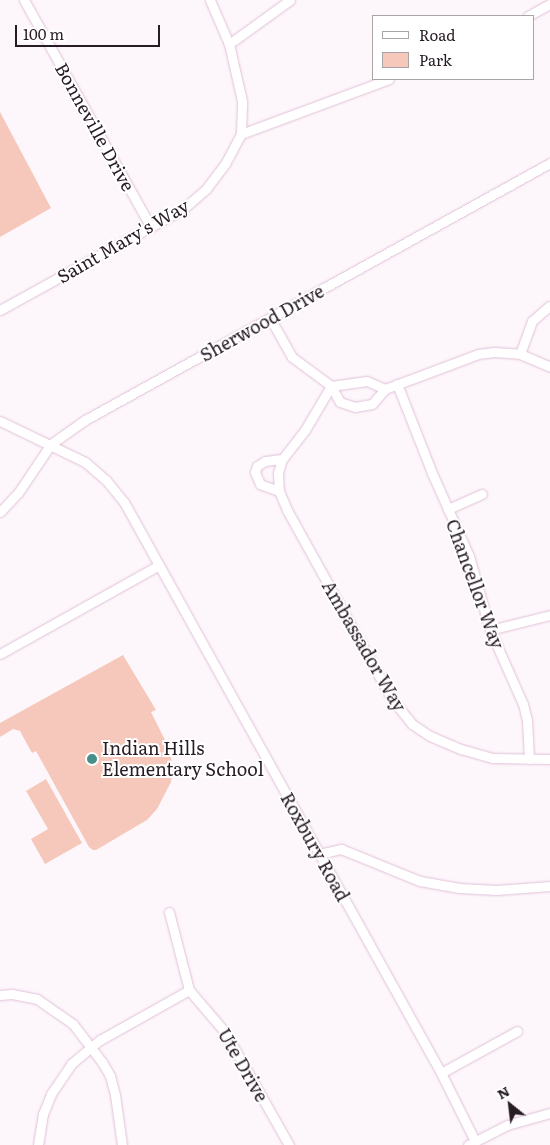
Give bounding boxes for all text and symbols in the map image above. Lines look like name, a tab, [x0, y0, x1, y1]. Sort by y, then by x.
scale bar	[18, 15, 162, 47]
legend	[372, 15, 535, 80]
text: 100 m	[23, 22, 64, 45]
text: Road	[419, 23, 455, 46]
text: Park	[419, 48, 452, 71]
street label: Bonneville Drive	[51, 59, 139, 195]
street label: Saint Mary's Way	[53, 195, 193, 287]
street label: Sherwood Drive	[196, 280, 328, 366]
street label: Chancellor Way	[442, 516, 508, 652]
street label: Ambassador Way	[318, 577, 410, 715]
place label: Indian Hills Elementary School	[102, 738, 264, 781]
marker: Indian Hills Elementary School	[86, 753, 98, 765]
street label: Roxbury Road	[276, 789, 354, 905]
street label: Ute Drive	[213, 1024, 273, 1106]
north arrow	[485, 1080, 535, 1130]
text: N	[493, 1080, 513, 1103]

